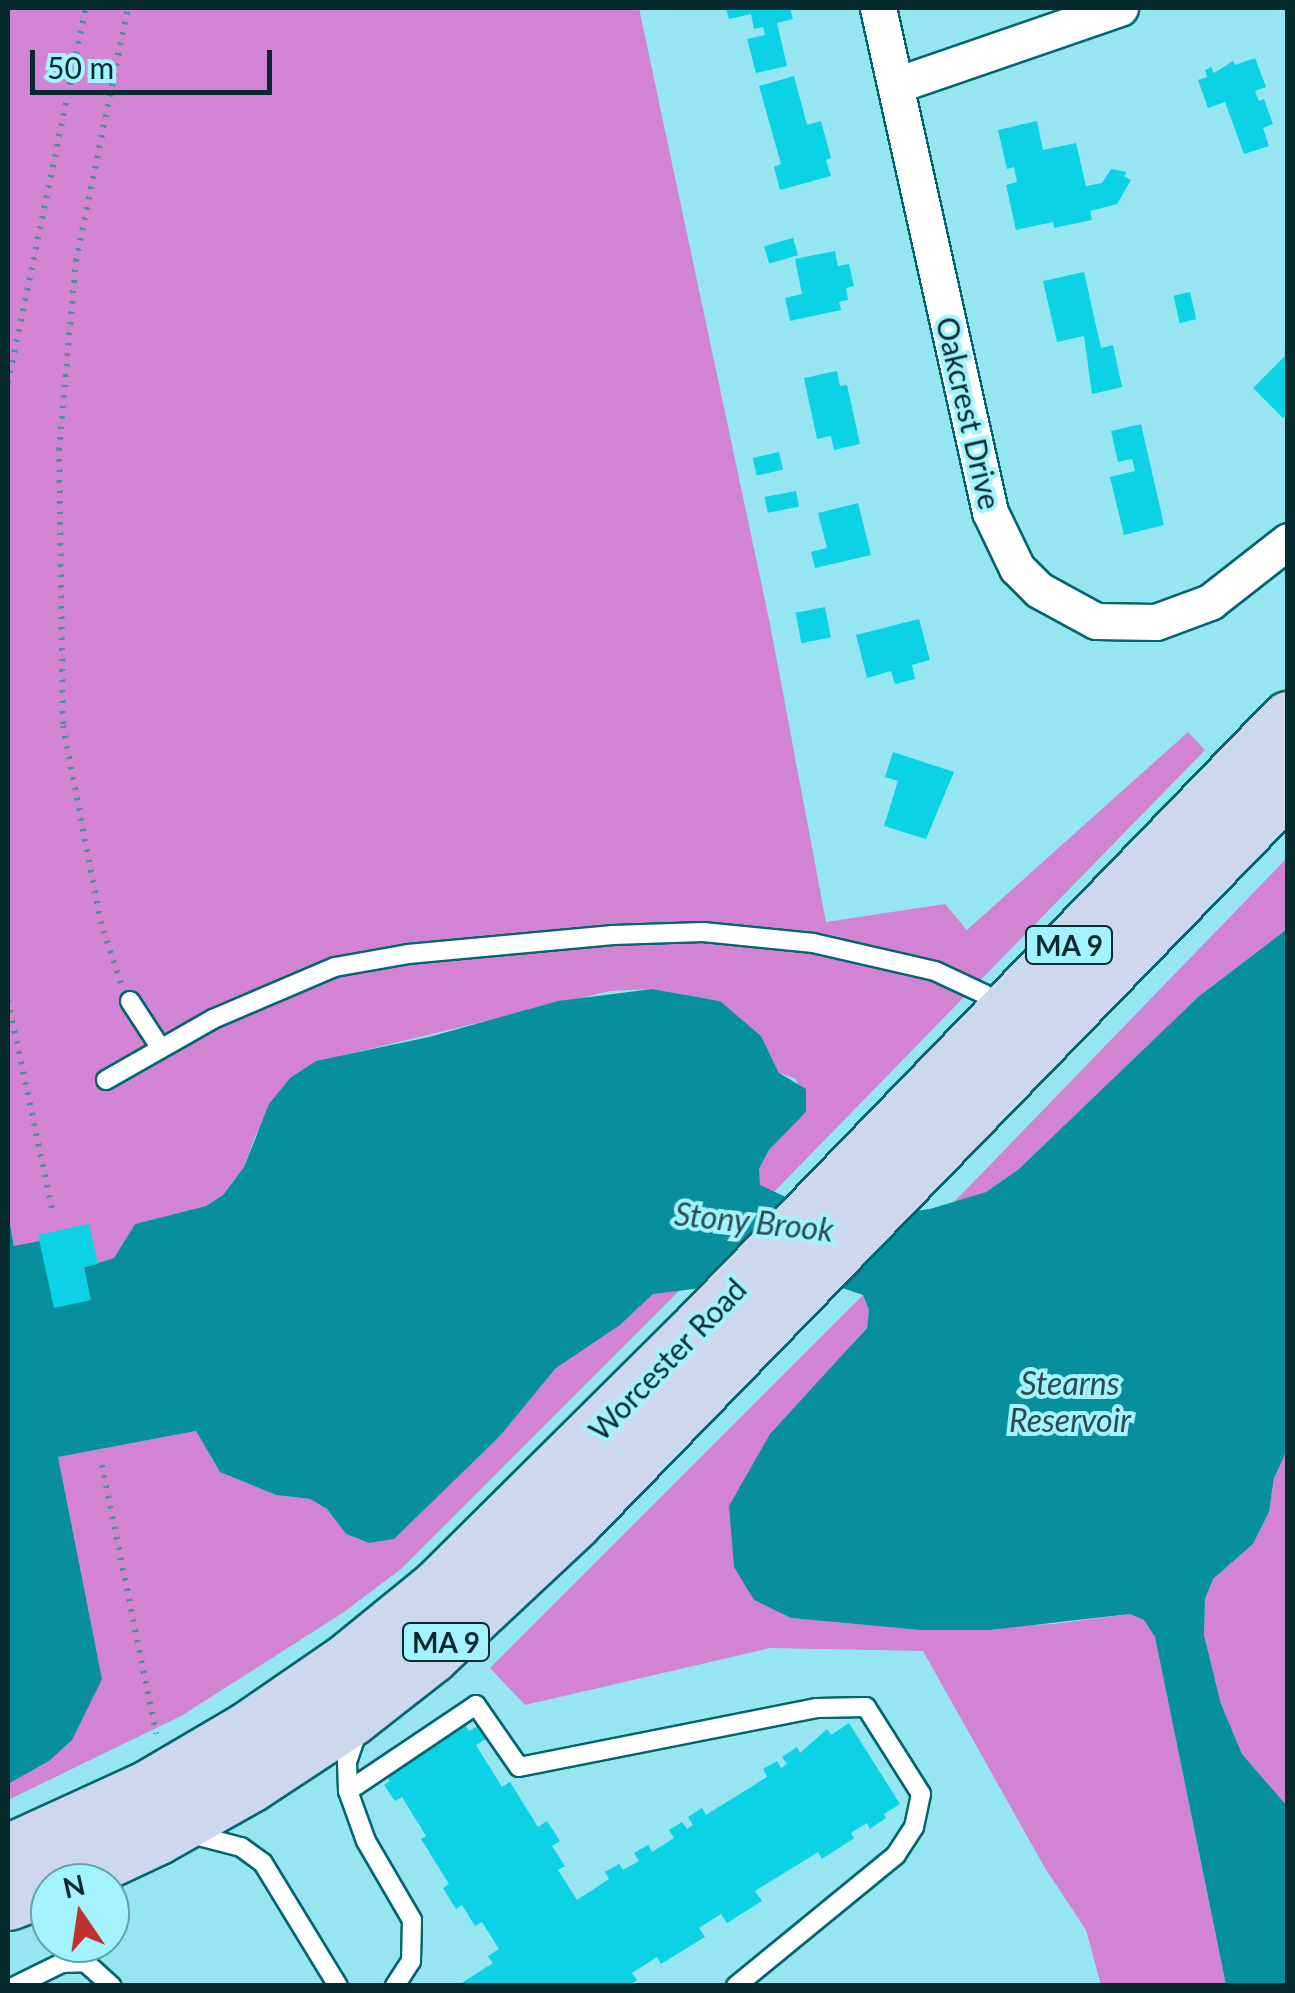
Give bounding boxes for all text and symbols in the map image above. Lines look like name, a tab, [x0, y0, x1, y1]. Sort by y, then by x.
scale bar	[35, 30, 278, 92]
text: 50 m	[47, 49, 114, 85]
street label: Oakcrest Drive	[929, 313, 1009, 513]
road number: MA 9	[1024, 922, 1114, 968]
water label: Stony Brook	[672, 1195, 836, 1249]
street label: Worcester Road	[581, 1271, 753, 1447]
water label: Stearns Reservoir	[1009, 1365, 1131, 1440]
road number: MA 9	[401, 1619, 491, 1665]
north arrow	[30, 1863, 130, 1963]
text: N	[59, 1867, 88, 1905]

